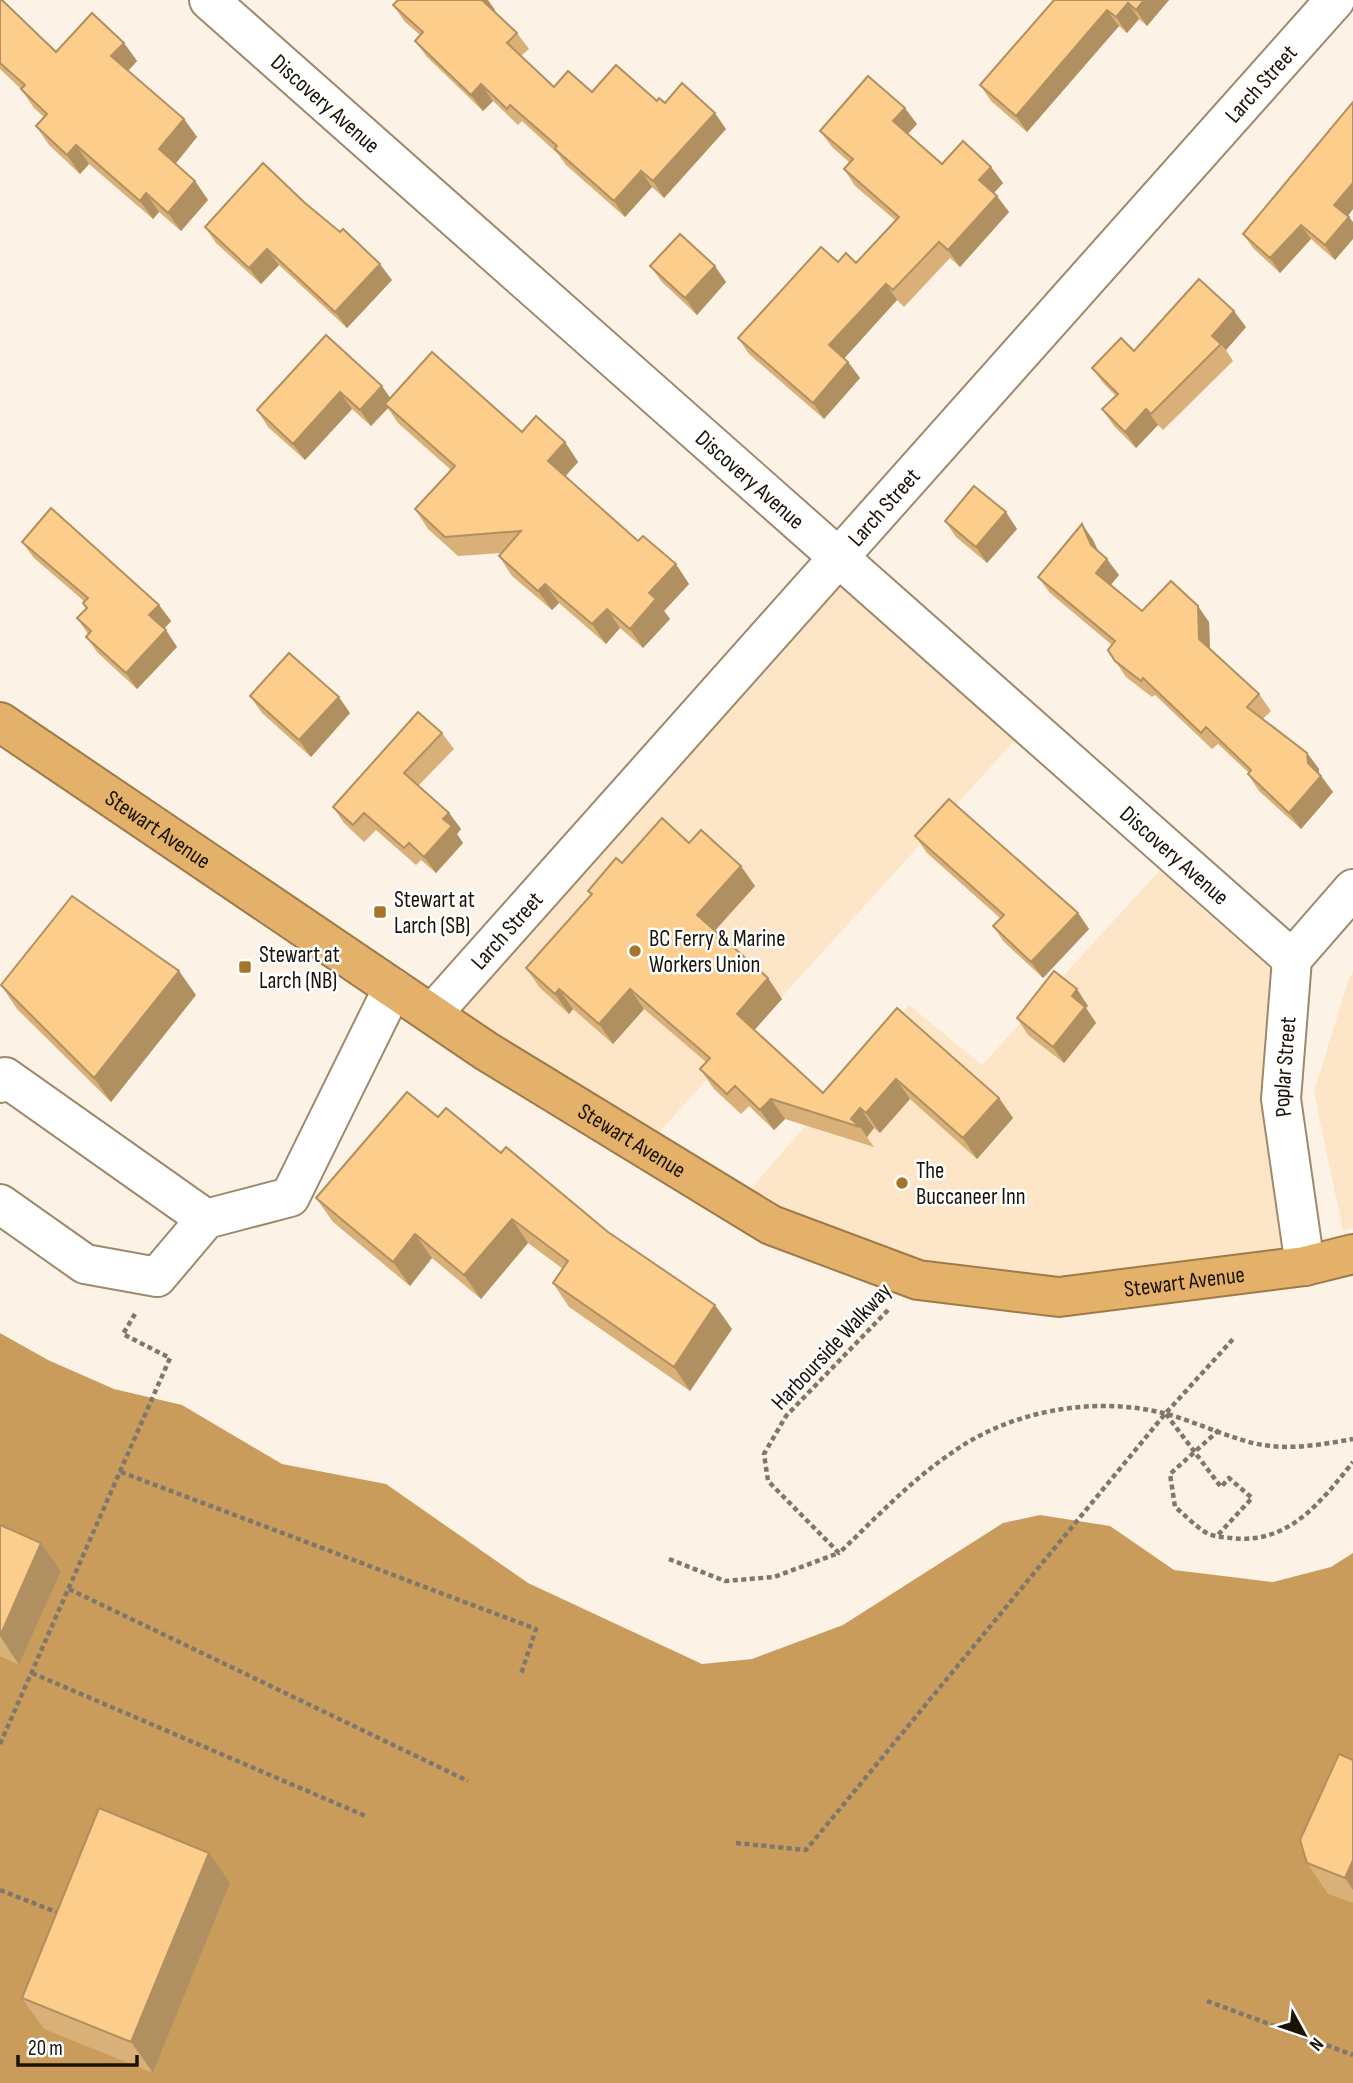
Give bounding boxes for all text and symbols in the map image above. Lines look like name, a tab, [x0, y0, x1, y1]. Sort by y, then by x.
street label: Larch Street	[1219, 39, 1303, 129]
street label: Discovery Avenue	[265, 49, 385, 160]
street label: Discovery Avenue	[689, 425, 810, 536]
street label: Larch Street	[842, 463, 926, 552]
street label: Stewart Avenue	[100, 784, 216, 875]
street label: Discovery Avenue	[1114, 800, 1234, 912]
place label: Stewart at Larch (SB)	[394, 886, 475, 940]
street label: Larch Street	[465, 886, 549, 976]
marker: Stewart at Larch (SB)	[372, 904, 388, 920]
place label: BC Ferry & Marine Workers Union	[649, 925, 785, 979]
place label: Stewart at Larch (NB)	[259, 941, 340, 995]
marker: BC Ferry & Marine Workers Union	[627, 943, 643, 959]
marker: Stewart at Larch (NB)	[237, 959, 253, 975]
street label: Poplar Street	[1268, 1016, 1302, 1119]
street label: Stewart Avenue	[572, 1097, 691, 1185]
place label: The Buccaneer Inn	[916, 1157, 1026, 1211]
marker: The Buccaneer Inn	[894, 1175, 910, 1191]
street label: Stewart Avenue	[1122, 1261, 1246, 1304]
street label: Harbourside Walkway	[766, 1277, 898, 1416]
north arrow	[1269, 1999, 1339, 2069]
scale bar	[18, 2024, 136, 2068]
text: N	[1304, 2033, 1328, 2055]
text: 20 m	[28, 2036, 63, 2061]

